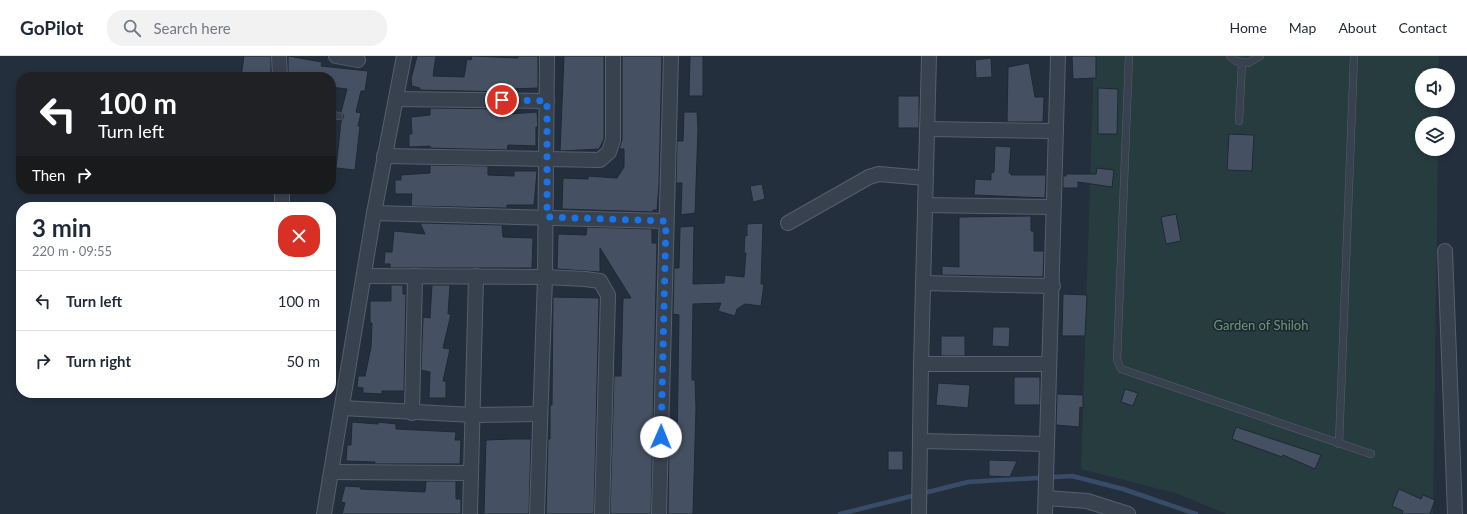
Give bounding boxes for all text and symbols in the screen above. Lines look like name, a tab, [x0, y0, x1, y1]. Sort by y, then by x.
search box	[107, 10, 387, 46]
text: GoPilot	[20, 16, 83, 39]
icon: search	[121, 17, 143, 39]
text: Search here	[153, 19, 231, 37]
text: Home	[1229, 19, 1267, 36]
text: Map	[1289, 19, 1316, 36]
text: About	[1338, 19, 1376, 36]
text: Contact	[1398, 19, 1447, 36]
map controls	[1415, 68, 1455, 156]
button: sound	[1415, 68, 1455, 108]
pin	[485, 83, 519, 117]
text: 100 m	[98, 86, 177, 120]
icon: left	[32, 88, 84, 140]
icon: arrive	[491, 89, 513, 111]
button: layers	[1415, 116, 1455, 156]
text: Turn left	[98, 120, 164, 142]
icon: right	[73, 164, 95, 186]
text: Then	[32, 166, 65, 184]
text: 3 min	[32, 213, 92, 242]
button: close	[278, 215, 320, 257]
text: 220 m · 09:55	[32, 243, 112, 259]
icon: left	[32, 290, 54, 312]
text: Turn left	[66, 292, 122, 310]
text: 100 m	[278, 292, 320, 310]
park label: Garden of Shiloh	[1213, 317, 1309, 333]
icon: right	[32, 350, 54, 372]
text: Turn right	[66, 352, 131, 370]
text: 50 m	[286, 352, 320, 370]
position arrow	[640, 416, 682, 458]

